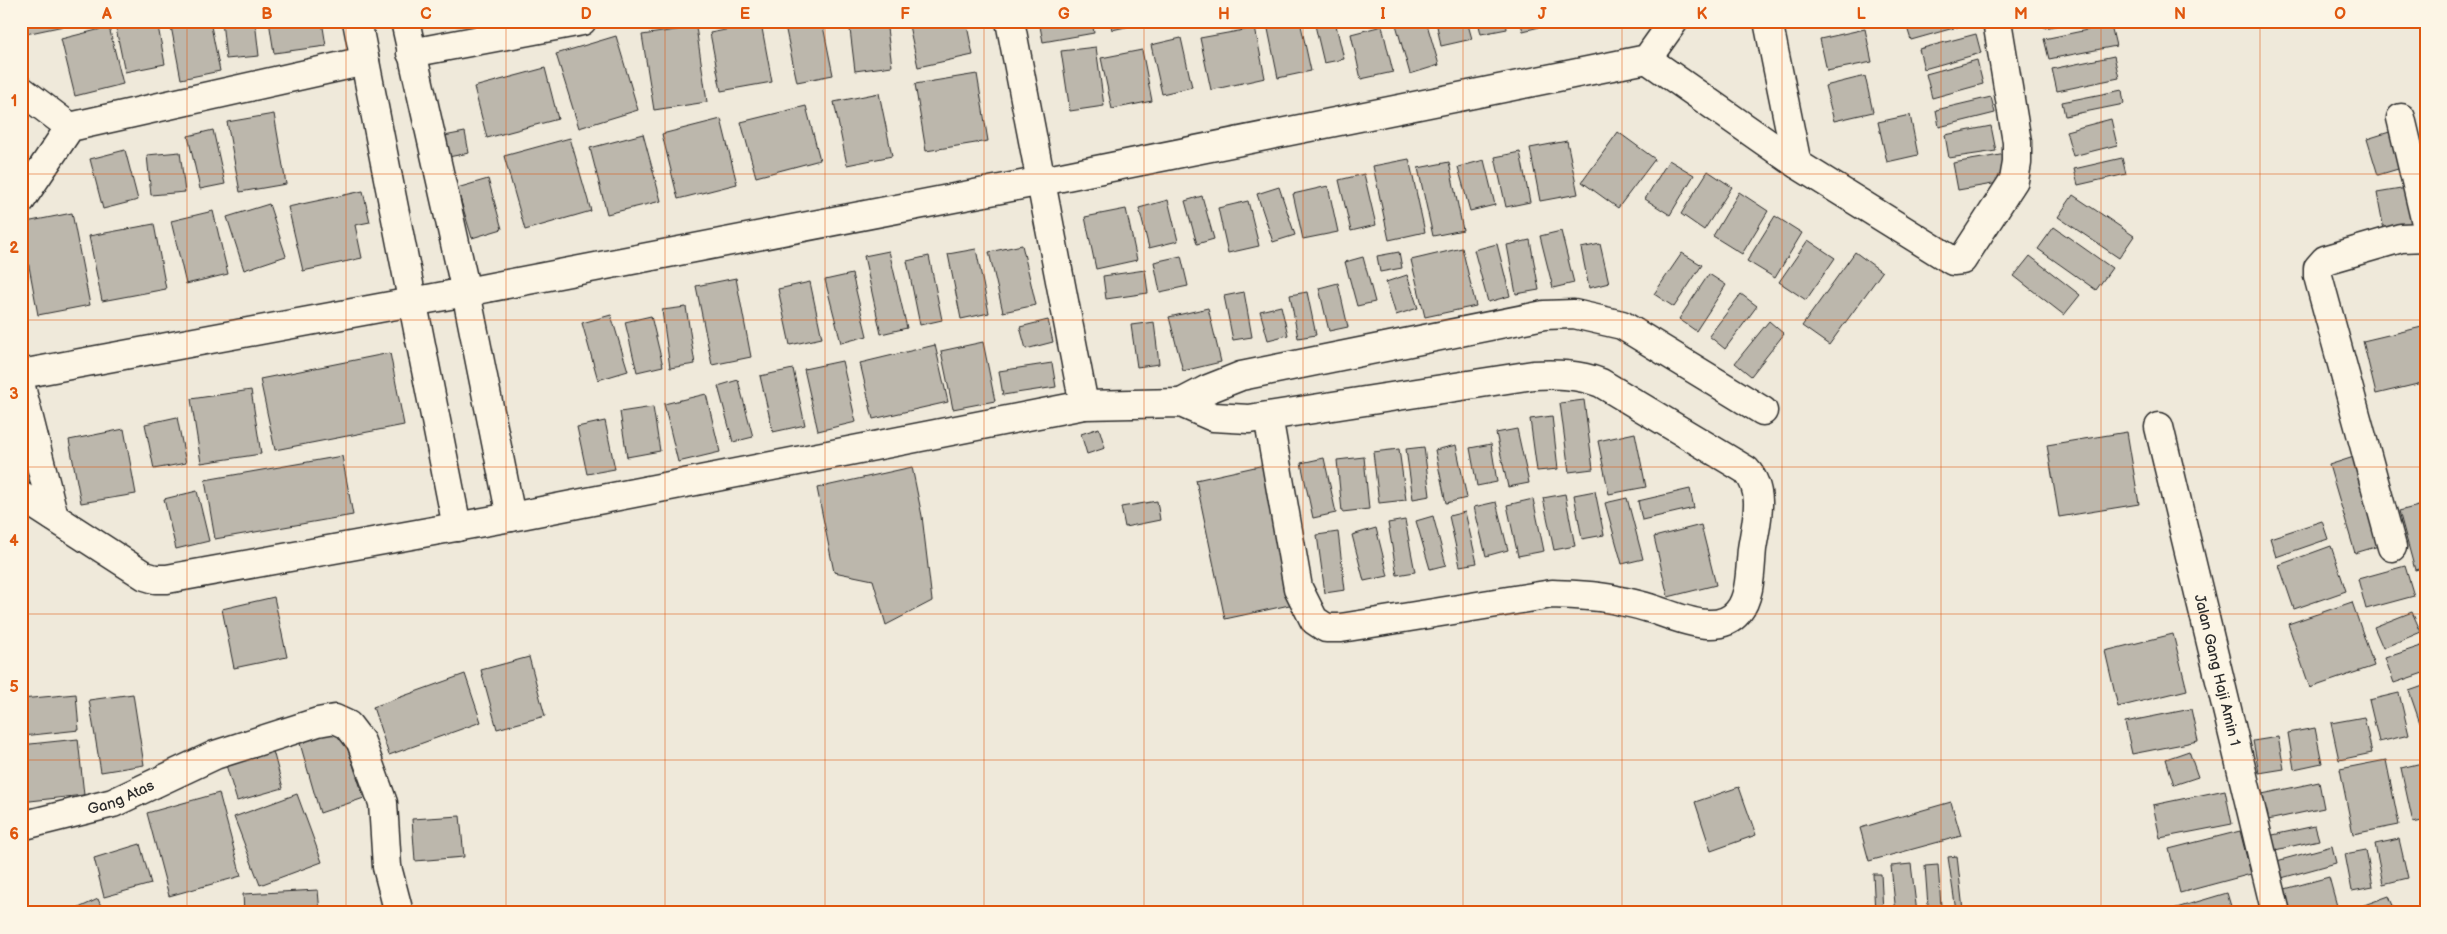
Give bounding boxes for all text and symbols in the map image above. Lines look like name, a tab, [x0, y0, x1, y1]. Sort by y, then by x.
text: A	[101, 5, 112, 24]
text: B	[261, 5, 273, 24]
text: C	[420, 5, 432, 24]
text: D	[580, 5, 592, 24]
text: E	[740, 5, 750, 24]
text: F	[900, 5, 910, 24]
text: G	[1058, 5, 1070, 24]
text: H	[1218, 5, 1230, 24]
text: I	[1380, 5, 1386, 24]
text: J	[1538, 5, 1547, 24]
text: K	[1697, 5, 1708, 24]
text: L	[1856, 5, 1866, 24]
text: M	[2014, 5, 2028, 24]
text: N	[2174, 5, 2186, 24]
text: O	[2334, 5, 2346, 24]
text: 1	[11, 92, 17, 111]
text: 2	[9, 239, 19, 258]
text: 3	[9, 385, 19, 404]
text: 4	[9, 532, 19, 551]
street label: Jalan Gang Haji Amin 1	[2190, 592, 2244, 748]
text: 5	[9, 678, 19, 697]
street label: Gang Atas	[86, 776, 158, 819]
text: 6	[9, 825, 19, 844]

